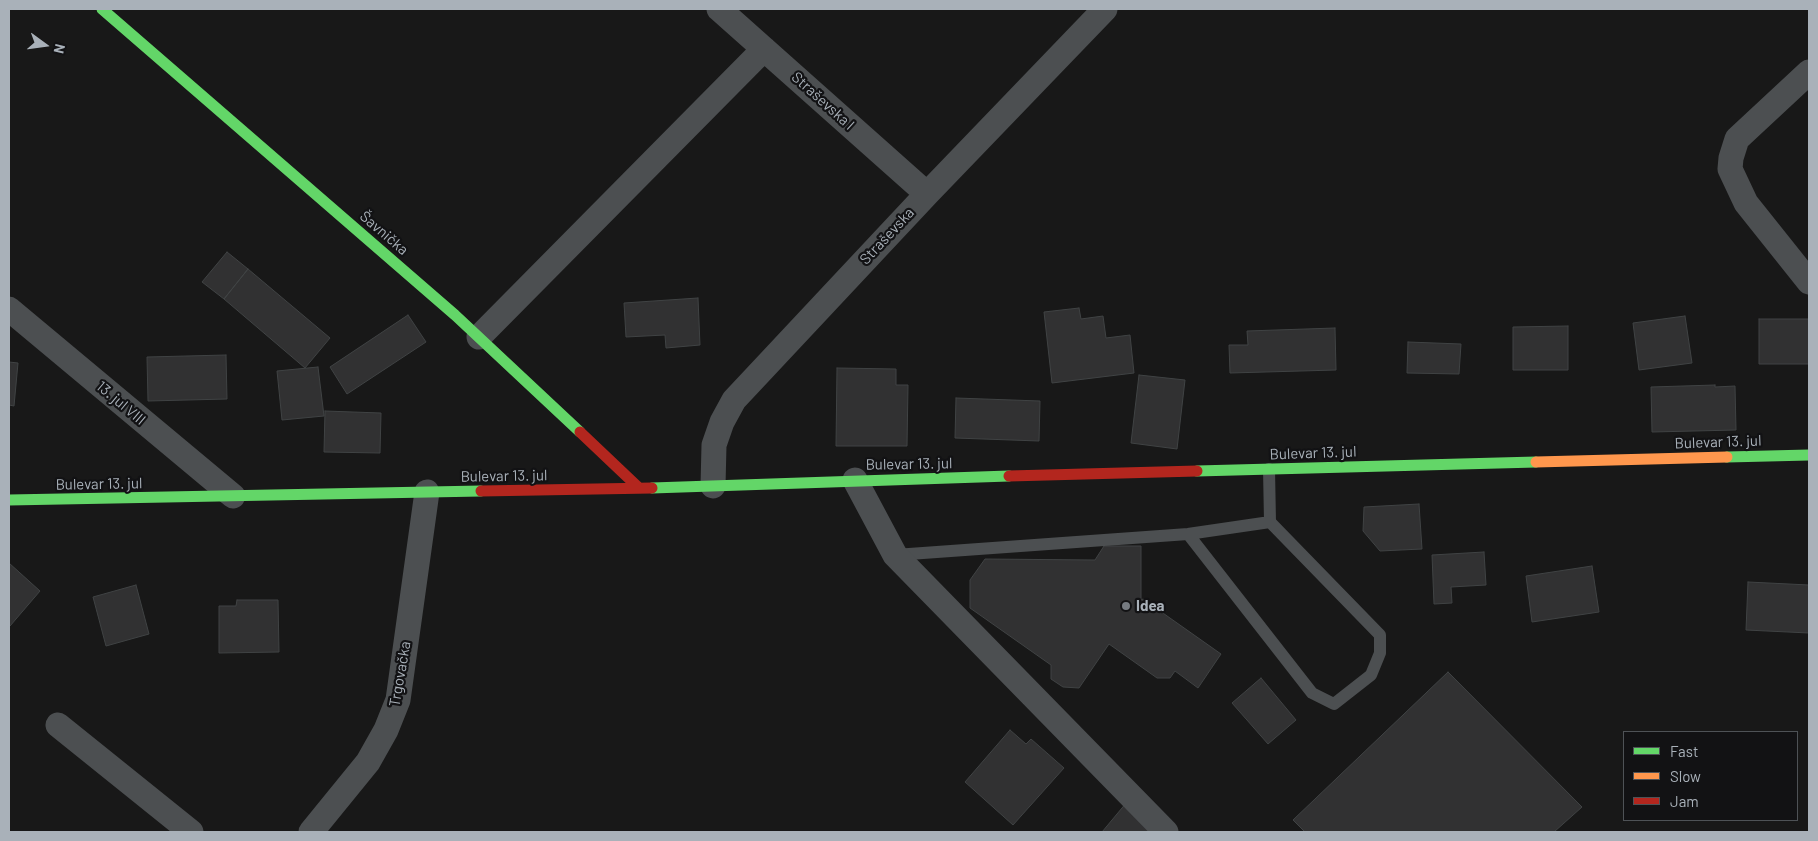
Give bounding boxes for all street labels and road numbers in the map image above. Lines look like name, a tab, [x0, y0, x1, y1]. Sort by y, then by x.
street label: Straševska I	[788, 68, 858, 134]
street label: Straševska	[856, 204, 918, 268]
street label: Šavnička	[356, 207, 412, 259]
street label: 13. jul VIII	[93, 377, 149, 429]
street label: Bulevar 13. jul	[1674, 431, 1762, 453]
street label: Bulevar 13. jul	[1269, 442, 1357, 464]
street label: Bulevar 13. jul	[865, 454, 953, 474]
street label: Bulevar 13. jul	[460, 466, 548, 486]
street label: Bulevar 13. jul	[55, 474, 143, 494]
street label: Trgovačka	[385, 640, 415, 708]

